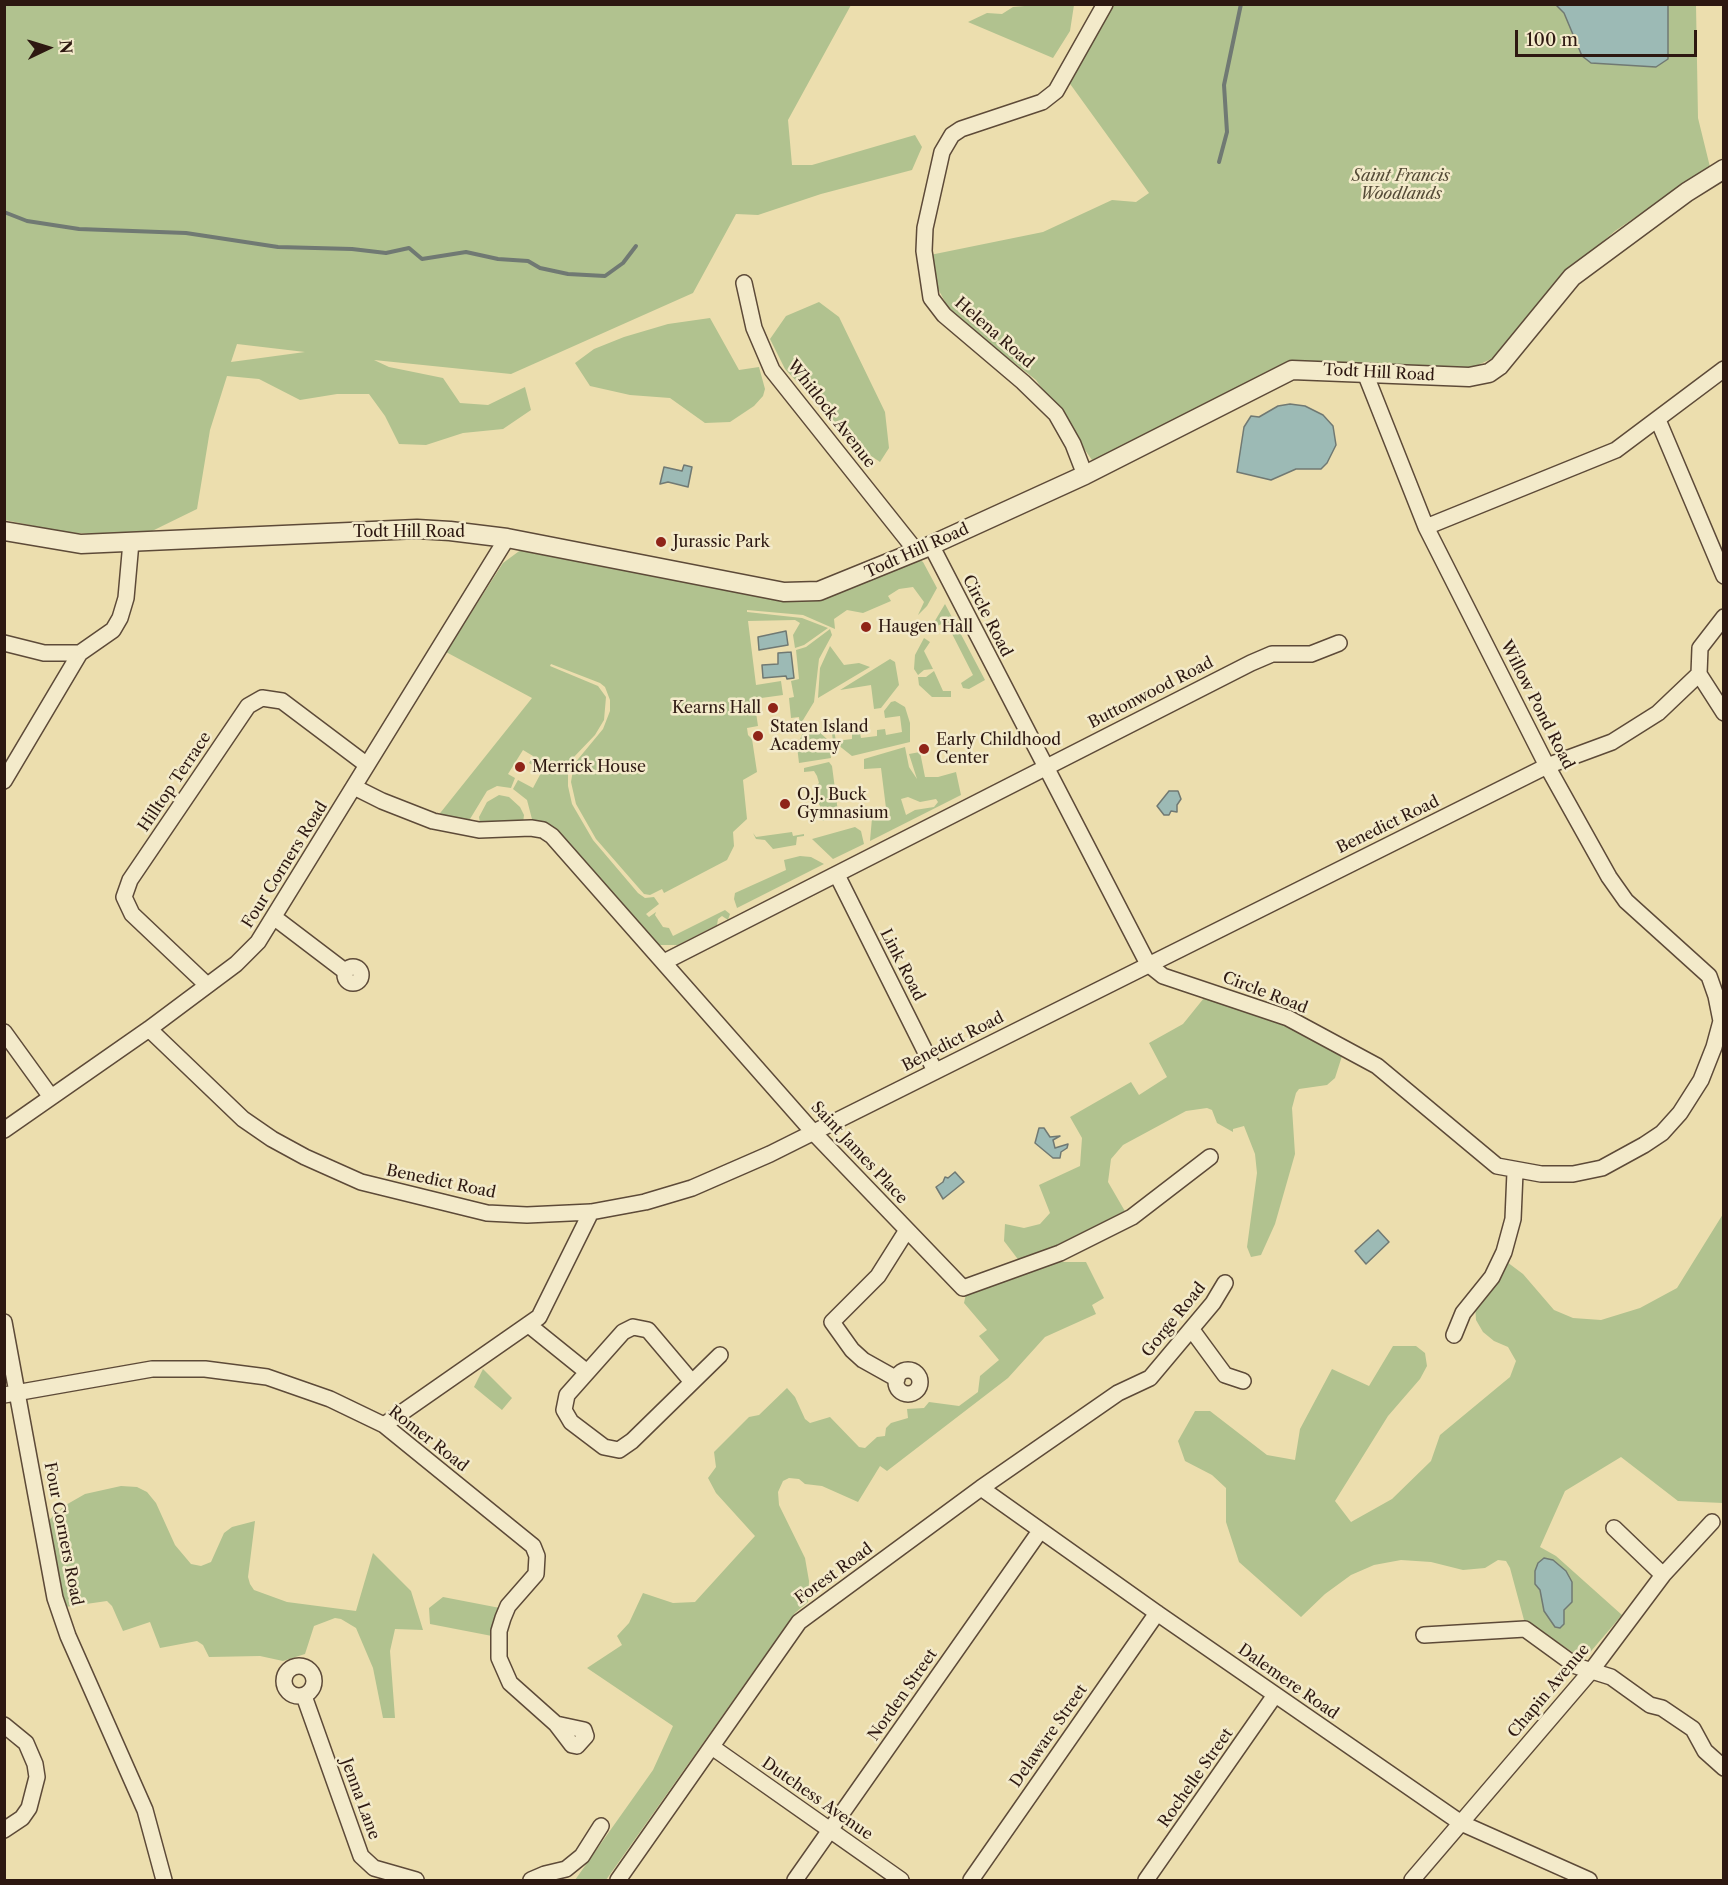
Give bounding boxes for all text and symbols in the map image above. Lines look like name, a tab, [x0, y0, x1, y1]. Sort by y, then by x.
north arrow	[18, 18, 78, 78]
scale bar	[1518, 18, 1700, 56]
text: 100 m	[1526, 29, 1578, 51]
text: N	[55, 39, 76, 54]
park label: Saint Francis Woodlands	[1352, 166, 1450, 204]
street label: Helena Road	[951, 294, 1037, 372]
street label: Whitlock Avenue	[783, 356, 879, 472]
street label: Todt Hill Road	[1323, 360, 1435, 386]
street label: Todt Hill Road	[862, 519, 972, 583]
street label: Todt Hill Road	[353, 522, 465, 542]
place label: Jurassic Park	[673, 532, 770, 552]
marker: Jurassic Park	[654, 535, 668, 549]
street label: Circle Road	[958, 572, 1016, 660]
place label: Haugen Hall	[878, 617, 973, 637]
marker: Haugen Hall	[859, 620, 873, 634]
street label: Willow Pond Road	[1496, 637, 1578, 773]
street label: Buttonwood Road	[1085, 653, 1217, 733]
place label: Kearns Hall	[672, 698, 761, 718]
marker: Kearns Hall	[766, 701, 780, 715]
place label: Staten Island Academy	[770, 717, 868, 755]
street label: Hilltop Terrace	[135, 728, 215, 836]
marker: Staten Island Academy	[751, 729, 765, 743]
place label: Early Childhood Center	[936, 730, 1061, 768]
marker: Early Childhood Center	[917, 742, 931, 756]
place label: Merrick House	[532, 757, 646, 777]
marker: Merrick House	[513, 760, 527, 774]
place label: O.J. Buck Gymnasium	[797, 785, 889, 823]
street label: Benedict Road	[1334, 792, 1442, 858]
marker: O.J. Buck Gymnasium	[778, 797, 792, 811]
street label: Four Corners Road	[238, 798, 332, 932]
street label: Link Road	[876, 926, 928, 1004]
street label: Circle Road	[1220, 968, 1310, 1018]
street label: Benedict Road	[899, 1008, 1007, 1076]
street label: Saint James Place	[807, 1098, 911, 1208]
street label: Benedict Road	[384, 1161, 498, 1203]
street label: Gorge Road	[1138, 1279, 1210, 1361]
street label: Romer Road	[384, 1402, 472, 1476]
street label: Four Corners Road	[40, 1461, 86, 1607]
street label: Forest Road	[791, 1539, 877, 1609]
street label: Dalemere Road	[1234, 1640, 1342, 1724]
street label: Chapin Avenue	[1504, 1640, 1594, 1742]
street label: Norden Street	[864, 1645, 942, 1745]
street label: Delaware Street	[1006, 1681, 1092, 1791]
street label: Rochelle Street	[1155, 1725, 1237, 1831]
street label: Dutchess Avenue	[758, 1754, 876, 1844]
street label: Jenna Lane	[336, 1756, 384, 1842]

